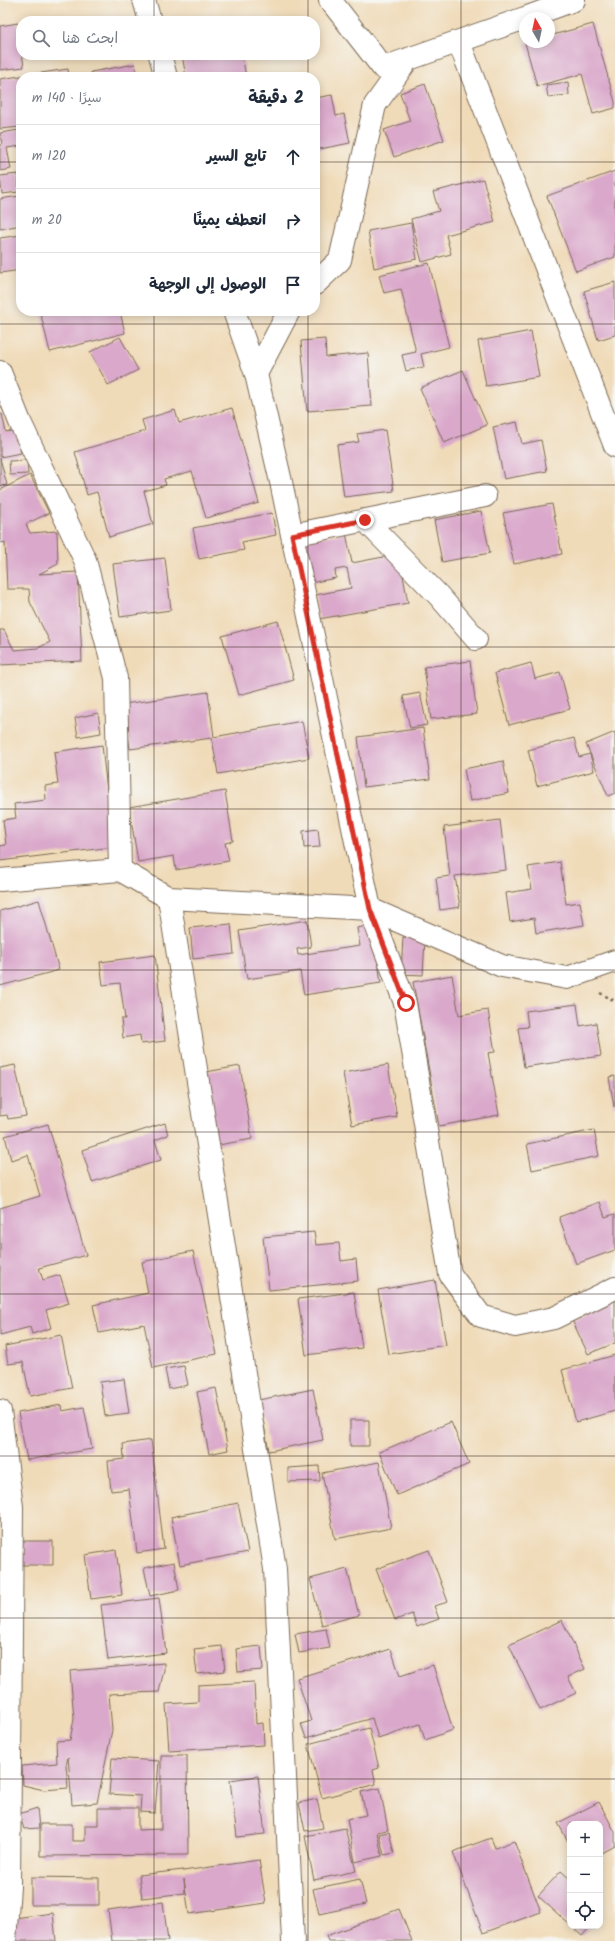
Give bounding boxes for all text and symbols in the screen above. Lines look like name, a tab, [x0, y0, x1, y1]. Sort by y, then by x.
north arrow	[519, 12, 555, 48]
search box	[16, 16, 320, 60]
icon: search	[30, 27, 52, 49]
text: ابحث هنا	[62, 27, 118, 51]
text: 2 دقيقة	[248, 85, 304, 112]
text: سيرًا · 140 m	[32, 88, 101, 109]
text: تابع السير	[207, 145, 266, 169]
text: 120 m	[32, 146, 66, 167]
icon: ahead	[282, 146, 304, 168]
text: انعطف يمينًا	[193, 209, 266, 233]
text: 20 m	[32, 210, 62, 231]
icon: right	[282, 210, 304, 232]
text: الوصول إلى الوجهة	[149, 273, 266, 297]
icon: arrive	[282, 274, 304, 296]
route end	[356, 511, 374, 529]
route start	[397, 994, 415, 1012]
map controls	[567, 1821, 603, 1929]
button: +	[567, 1821, 603, 1857]
button: −	[567, 1857, 603, 1893]
button: locate	[567, 1893, 603, 1929]

